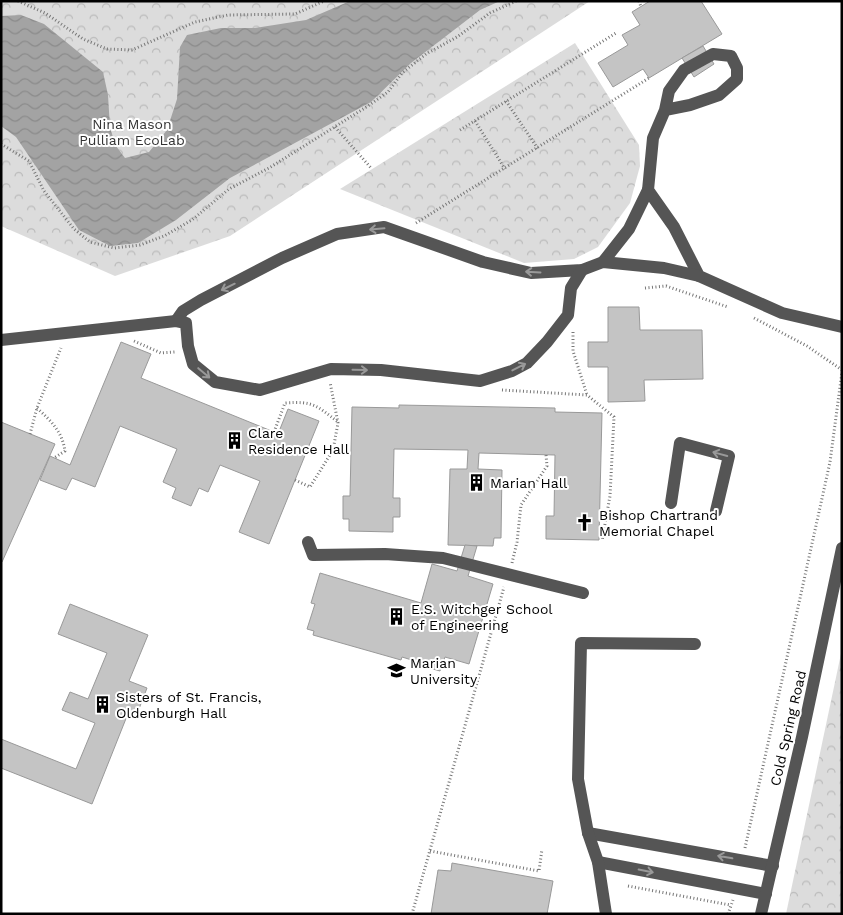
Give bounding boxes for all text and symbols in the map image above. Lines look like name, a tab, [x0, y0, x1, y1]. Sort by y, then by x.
park label: Nina Mason Pulliam EcoLab	[79, 116, 185, 148]
one-way arrow	[370, 224, 386, 233]
one-way arrow	[525, 267, 541, 276]
one-way arrow	[221, 283, 236, 292]
one-way arrow	[512, 362, 527, 372]
one-way arrow	[352, 365, 368, 375]
one-way arrow	[197, 367, 210, 378]
place label: Clare Residence Hall	[248, 425, 350, 457]
building icon: Clare Residence Hall	[224, 431, 244, 451]
one-way arrow	[712, 449, 728, 458]
building icon: Marian Hall	[466, 473, 486, 493]
place label: Marian Hall	[490, 475, 568, 491]
place label: Bishop Chartrand Memorial Chapel	[599, 507, 718, 539]
church icon: Bishop Chartrand Memorial Chapel	[575, 513, 595, 533]
place label: E.S. Witchger School of Engineering	[411, 601, 553, 633]
building icon: E.S. Witchger School of Engineering	[387, 607, 407, 627]
place label: Marian University	[410, 655, 478, 687]
school or university icon: Marian University	[386, 661, 406, 681]
street label: Cold Spring Road	[767, 669, 809, 787]
place label: Sisters of St. Francis, Oldenburgh Hall	[116, 689, 262, 721]
building icon: Sisters of St. Francis, Oldenburgh Hall	[92, 695, 112, 715]
one-way arrow	[717, 852, 733, 862]
one-way arrow	[638, 867, 654, 877]

